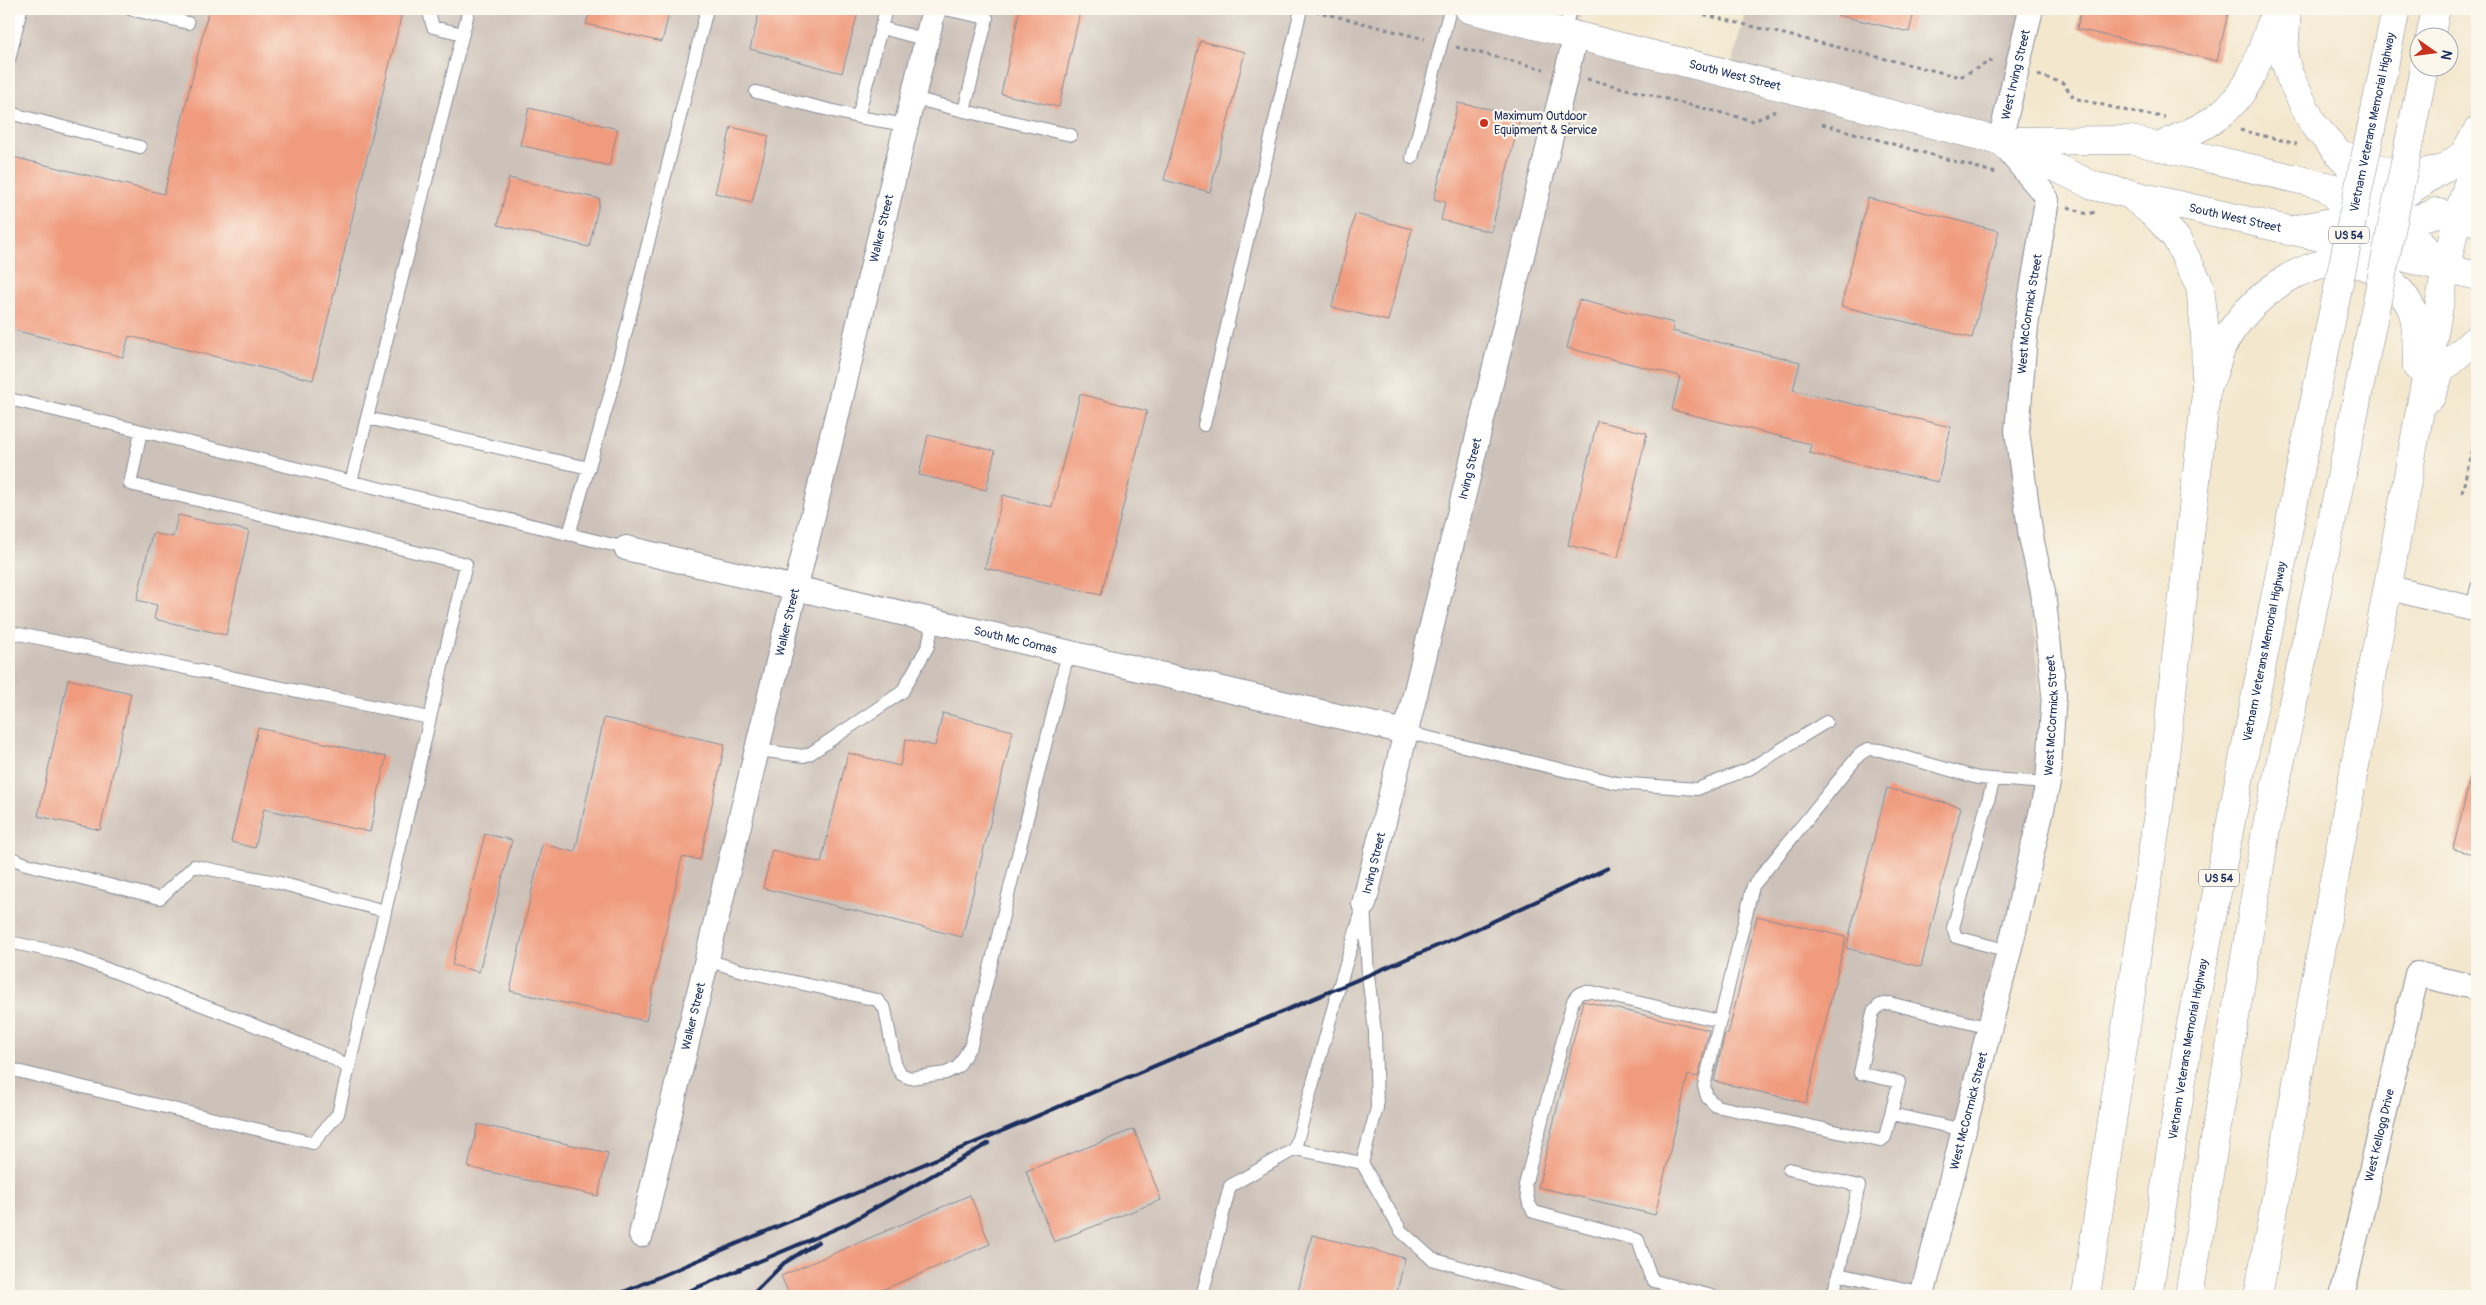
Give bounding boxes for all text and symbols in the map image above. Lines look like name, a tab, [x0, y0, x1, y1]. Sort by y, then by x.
street label: West Irving Street	[1998, 28, 2034, 121]
north arrow	[2408, 28, 2458, 78]
street label: Vietnam Veterans Memorial Highway	[2347, 31, 2399, 214]
text: N	[2437, 48, 2456, 62]
street label: South West Street	[1687, 57, 1782, 94]
place label: Maximum Outdoor Equipment & Service	[1494, 109, 1597, 138]
marker: Maximum Outdoor Equipment & Service	[1478, 117, 1490, 129]
street label: Walker Street	[867, 193, 897, 264]
street label: South West Street	[2187, 201, 2283, 236]
road number: US 54	[2329, 226, 2369, 244]
street label: West McCormick Street	[2015, 253, 2046, 375]
street label: Irving Street	[1456, 436, 1485, 501]
street label: Vietnam Veterans Memorial Highway	[2240, 560, 2290, 743]
street label: Walker Street	[773, 587, 803, 658]
street label: South Mc Comas	[972, 623, 1059, 658]
street label: West McCormick Street	[2042, 654, 2062, 776]
street label: Irving Street	[1360, 831, 1389, 896]
road number: US 54	[2199, 870, 2239, 886]
street label: Vietnam Veterans Memorial Highway	[2166, 958, 2212, 1141]
street label: Walker Street	[678, 981, 709, 1052]
street label: West McCormick Street	[1947, 1050, 1991, 1171]
street label: West Kellogg Drive	[2362, 1088, 2398, 1183]

